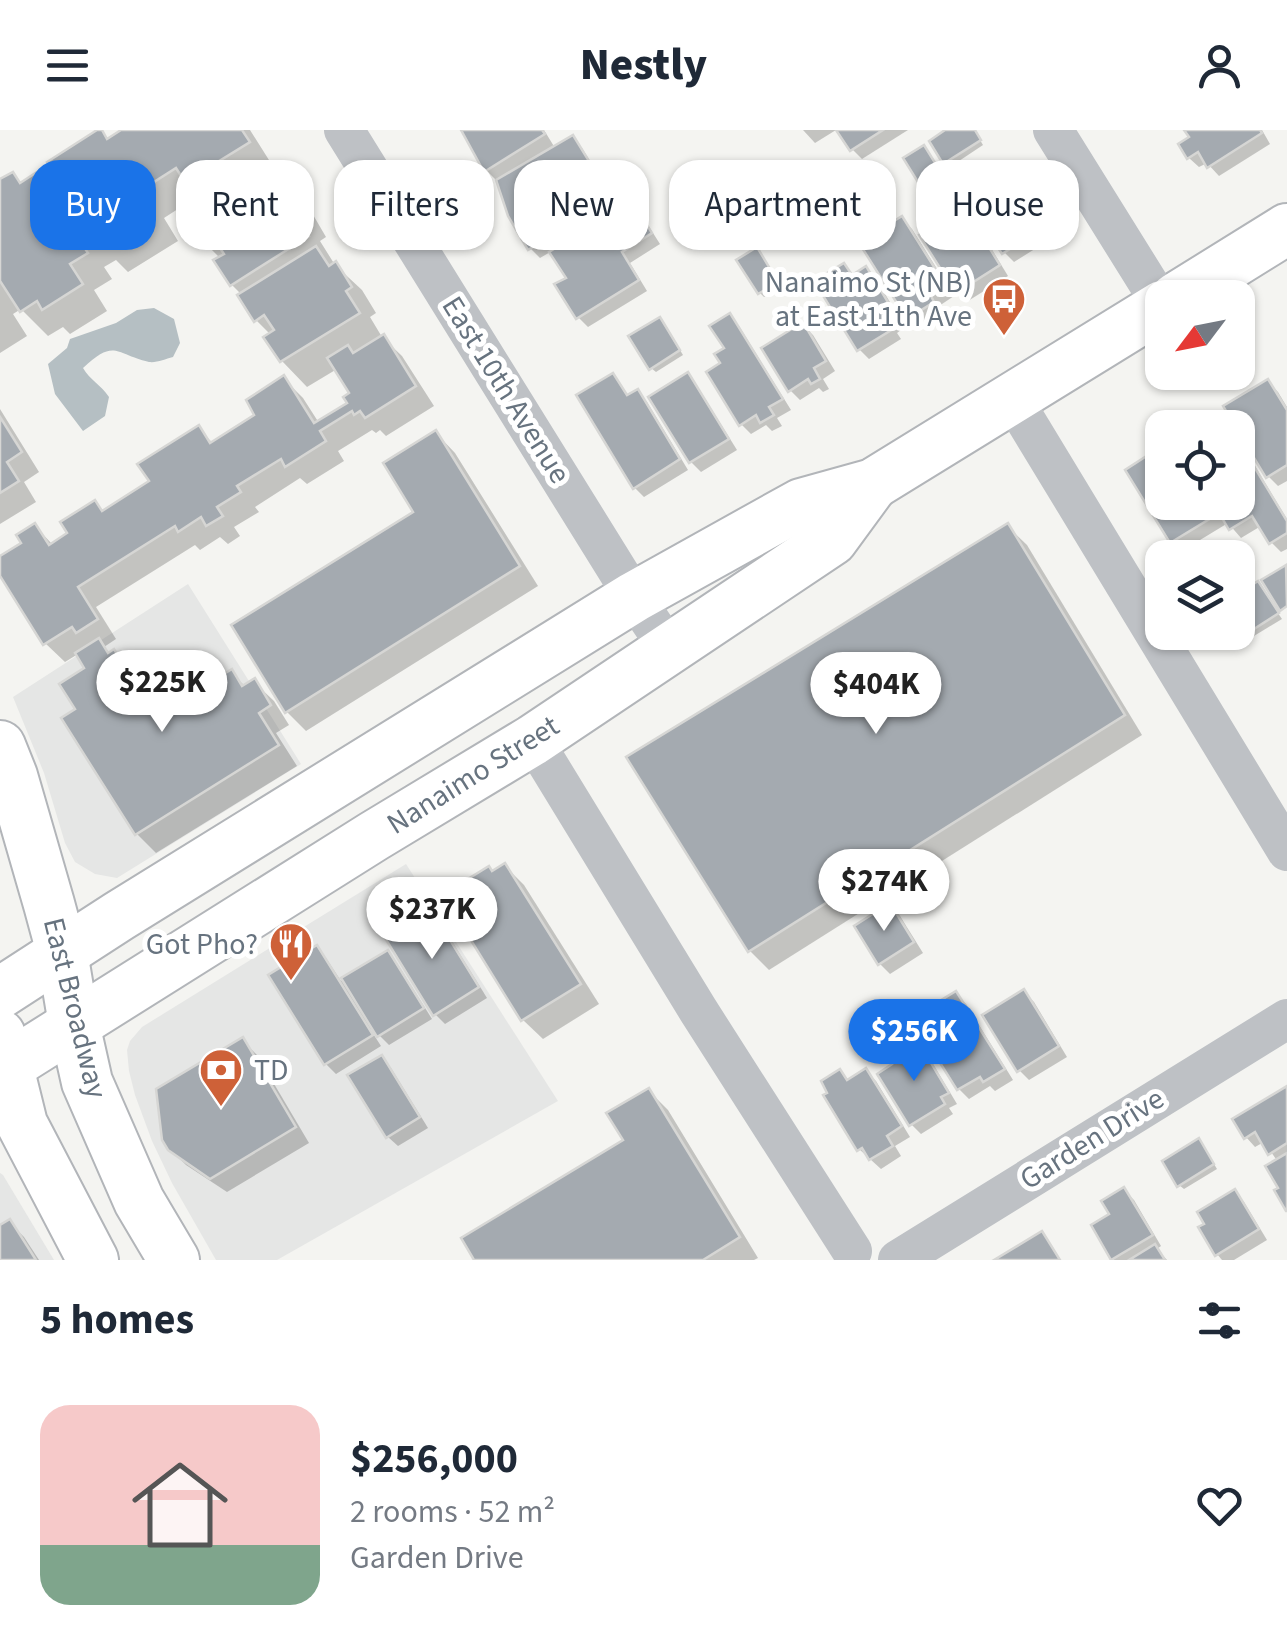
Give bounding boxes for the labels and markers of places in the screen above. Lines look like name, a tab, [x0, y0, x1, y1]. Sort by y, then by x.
place label: Nanaimo St (NB) at East 11th Ave	[765, 261, 972, 338]
bus stop icon: Nanaimo St (NB) at East 11th Ave	[981, 276, 1027, 337]
pin: $225K	[92, 650, 232, 735]
pin: $404K	[806, 652, 946, 737]
pin: $274K	[814, 849, 954, 934]
pin: $237K	[362, 877, 502, 962]
restaurant icon: Got Pho?	[268, 921, 314, 982]
place label: Got Pho?	[146, 923, 258, 966]
pin: $256K	[844, 999, 984, 1084]
bank icon: TD	[198, 1047, 244, 1108]
place label: TD	[254, 1049, 289, 1092]

